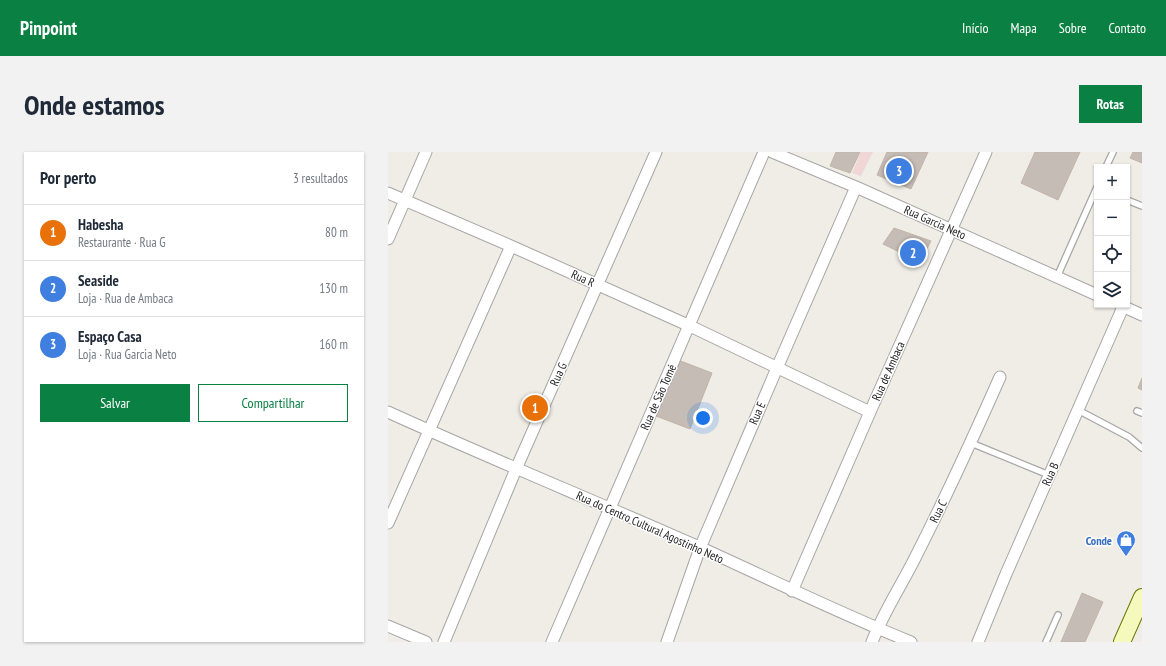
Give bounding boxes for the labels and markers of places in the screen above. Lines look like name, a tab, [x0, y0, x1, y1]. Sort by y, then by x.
pin: 3	[886, 156, 912, 186]
pin: 2	[900, 238, 926, 268]
pin: 1	[522, 393, 548, 423]
shop icon: Conde	[1115, 529, 1137, 557]
place label: Conde	[1086, 533, 1112, 548]

